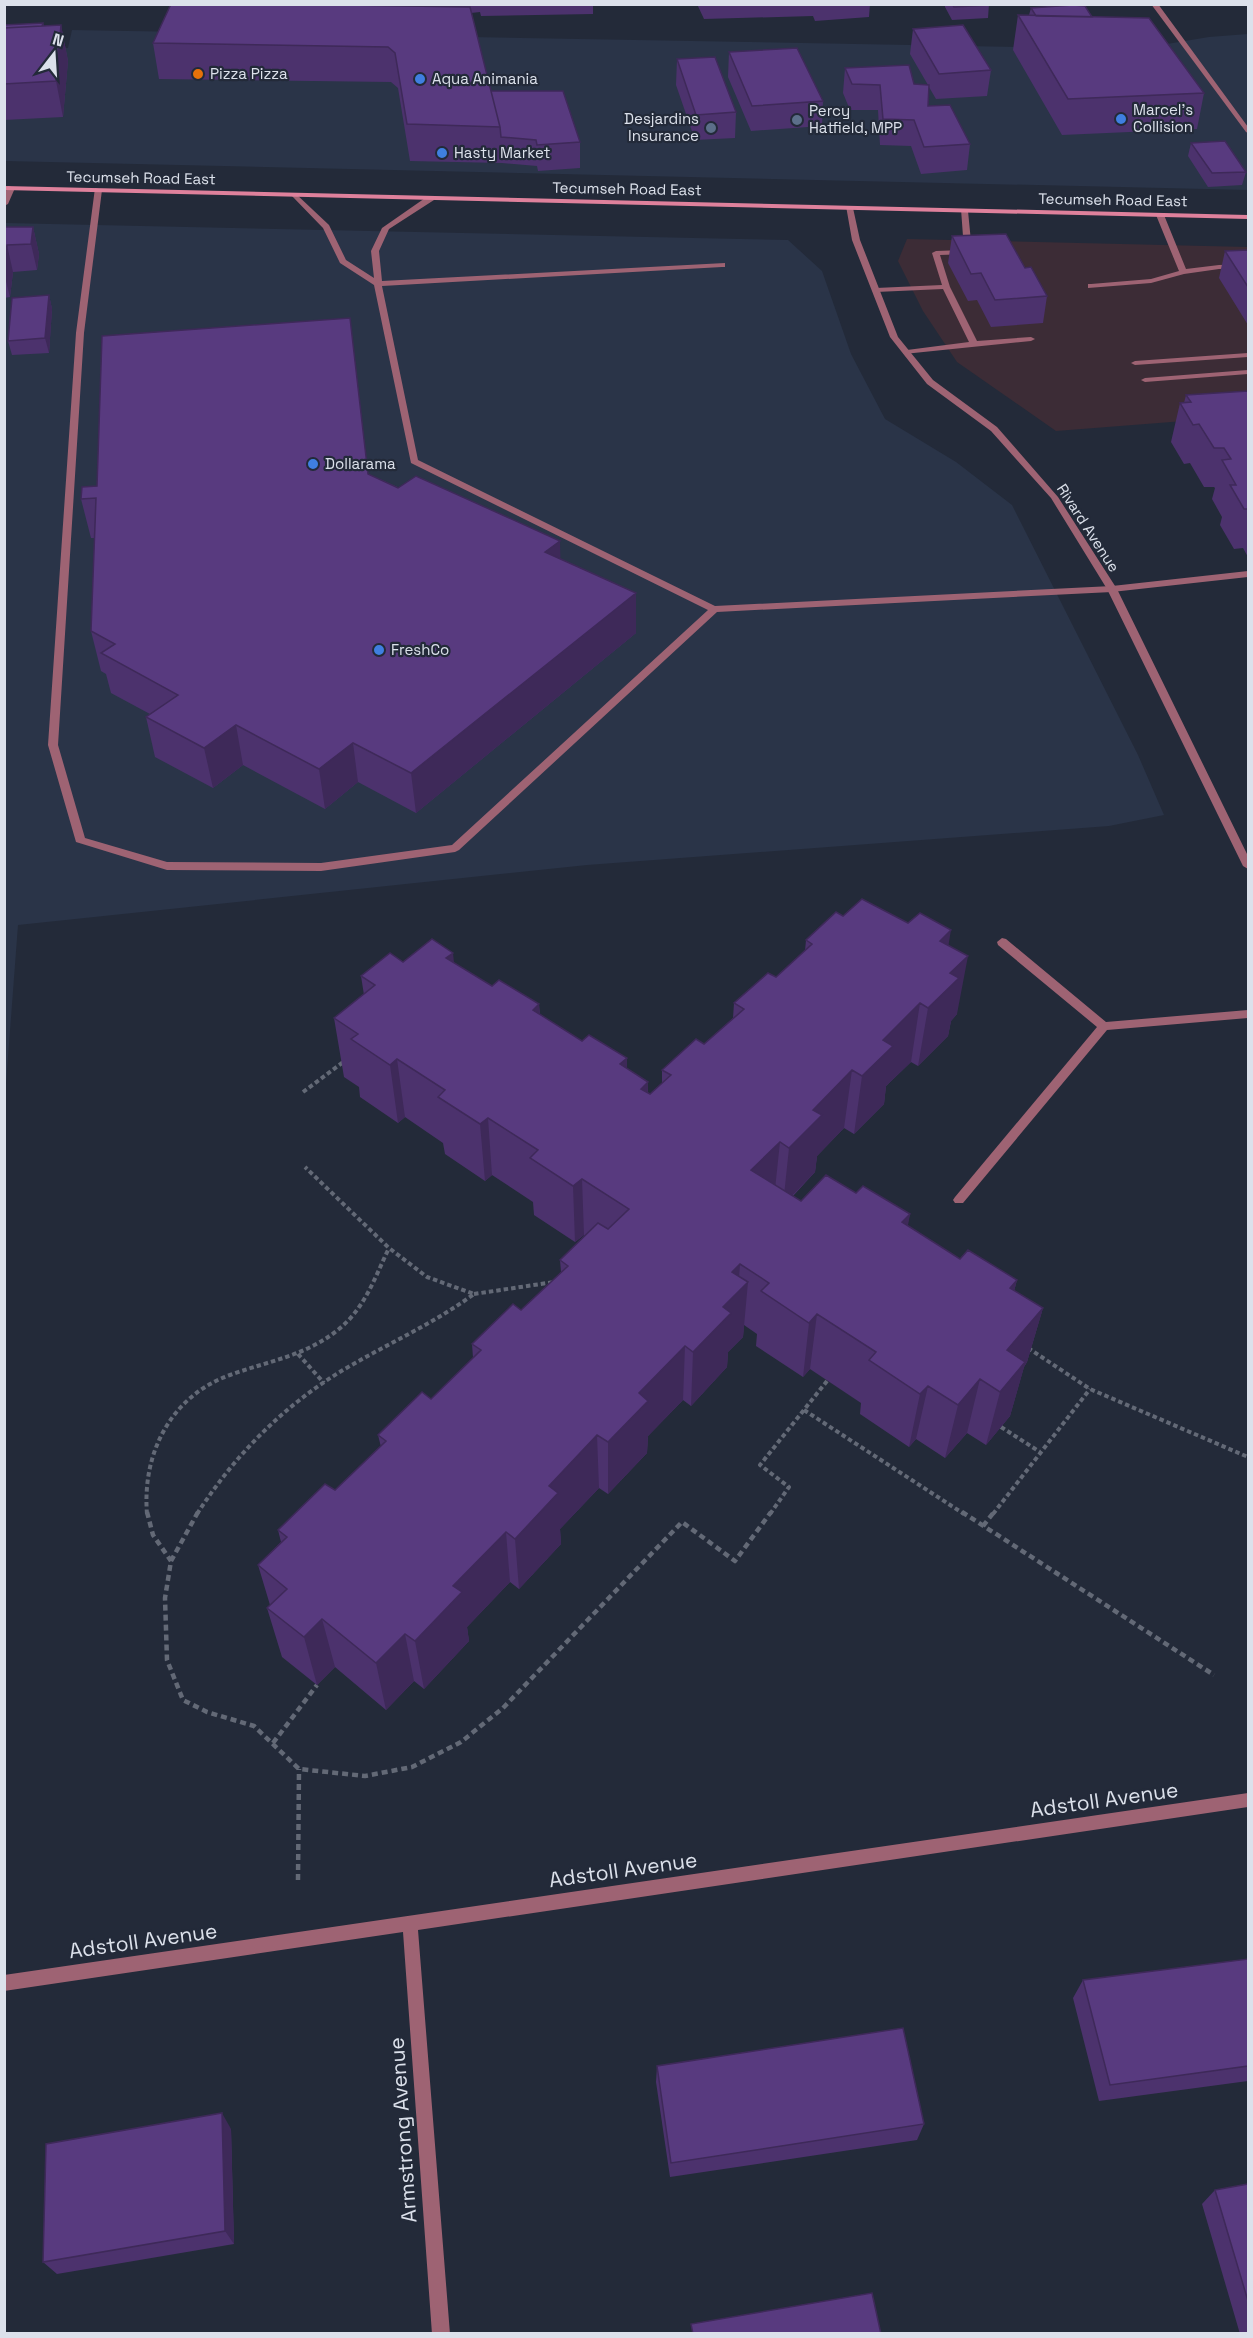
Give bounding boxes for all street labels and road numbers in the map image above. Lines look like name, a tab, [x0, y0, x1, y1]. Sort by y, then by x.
street label: Tecumseh Road East	[66, 167, 216, 188]
street label: Tecumseh Road East	[552, 178, 702, 199]
street label: Tecumseh Road East	[1038, 189, 1188, 210]
street label: Rivard Avenue	[1053, 480, 1124, 575]
street label: Adstoll Avenue	[1028, 1776, 1180, 1823]
street label: Adstoll Avenue	[547, 1846, 699, 1893]
street label: Adstoll Avenue	[67, 1917, 219, 1964]
street label: Armstrong Avenue	[383, 2036, 422, 2224]

